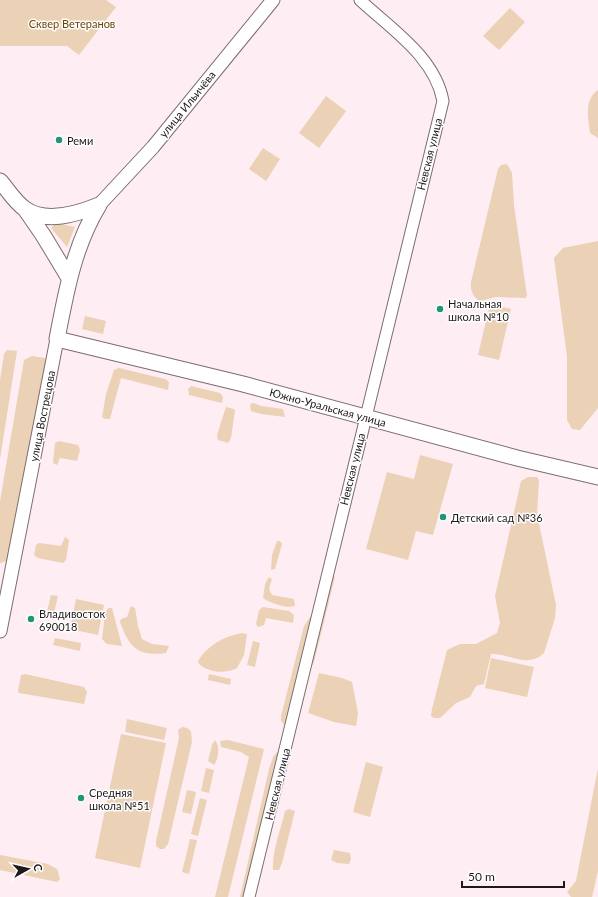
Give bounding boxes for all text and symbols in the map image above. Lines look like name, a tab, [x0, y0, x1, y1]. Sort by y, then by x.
park label: Сквер Ветеранов	[29, 17, 115, 30]
street label: улица Ильичёва	[156, 68, 218, 140]
street label: Невская улица	[414, 116, 444, 192]
place label: Реми	[67, 134, 93, 147]
marker: Реми	[54, 135, 64, 145]
place label: Начальная школа №10	[448, 297, 509, 323]
marker: Начальная школа №10	[435, 304, 445, 314]
street label: улица Вострецова	[27, 369, 57, 463]
street label: Южно-Уральская улица	[268, 385, 388, 429]
street label: Невская улица	[337, 431, 367, 507]
place label: Детский сад №36	[451, 511, 543, 524]
marker: Детский сад №36	[438, 512, 448, 522]
place label: Владивосток 690018	[39, 607, 105, 633]
marker: Владивосток 690018	[26, 614, 36, 624]
street label: Невская улица	[262, 746, 292, 822]
place label: Средняя школа №51	[89, 786, 150, 812]
marker: Средняя школа №51	[76, 793, 86, 803]
north arrow	[8, 849, 48, 889]
text: С	[31, 863, 45, 873]
scale bar	[462, 863, 564, 889]
text: 50 m	[468, 869, 495, 884]

